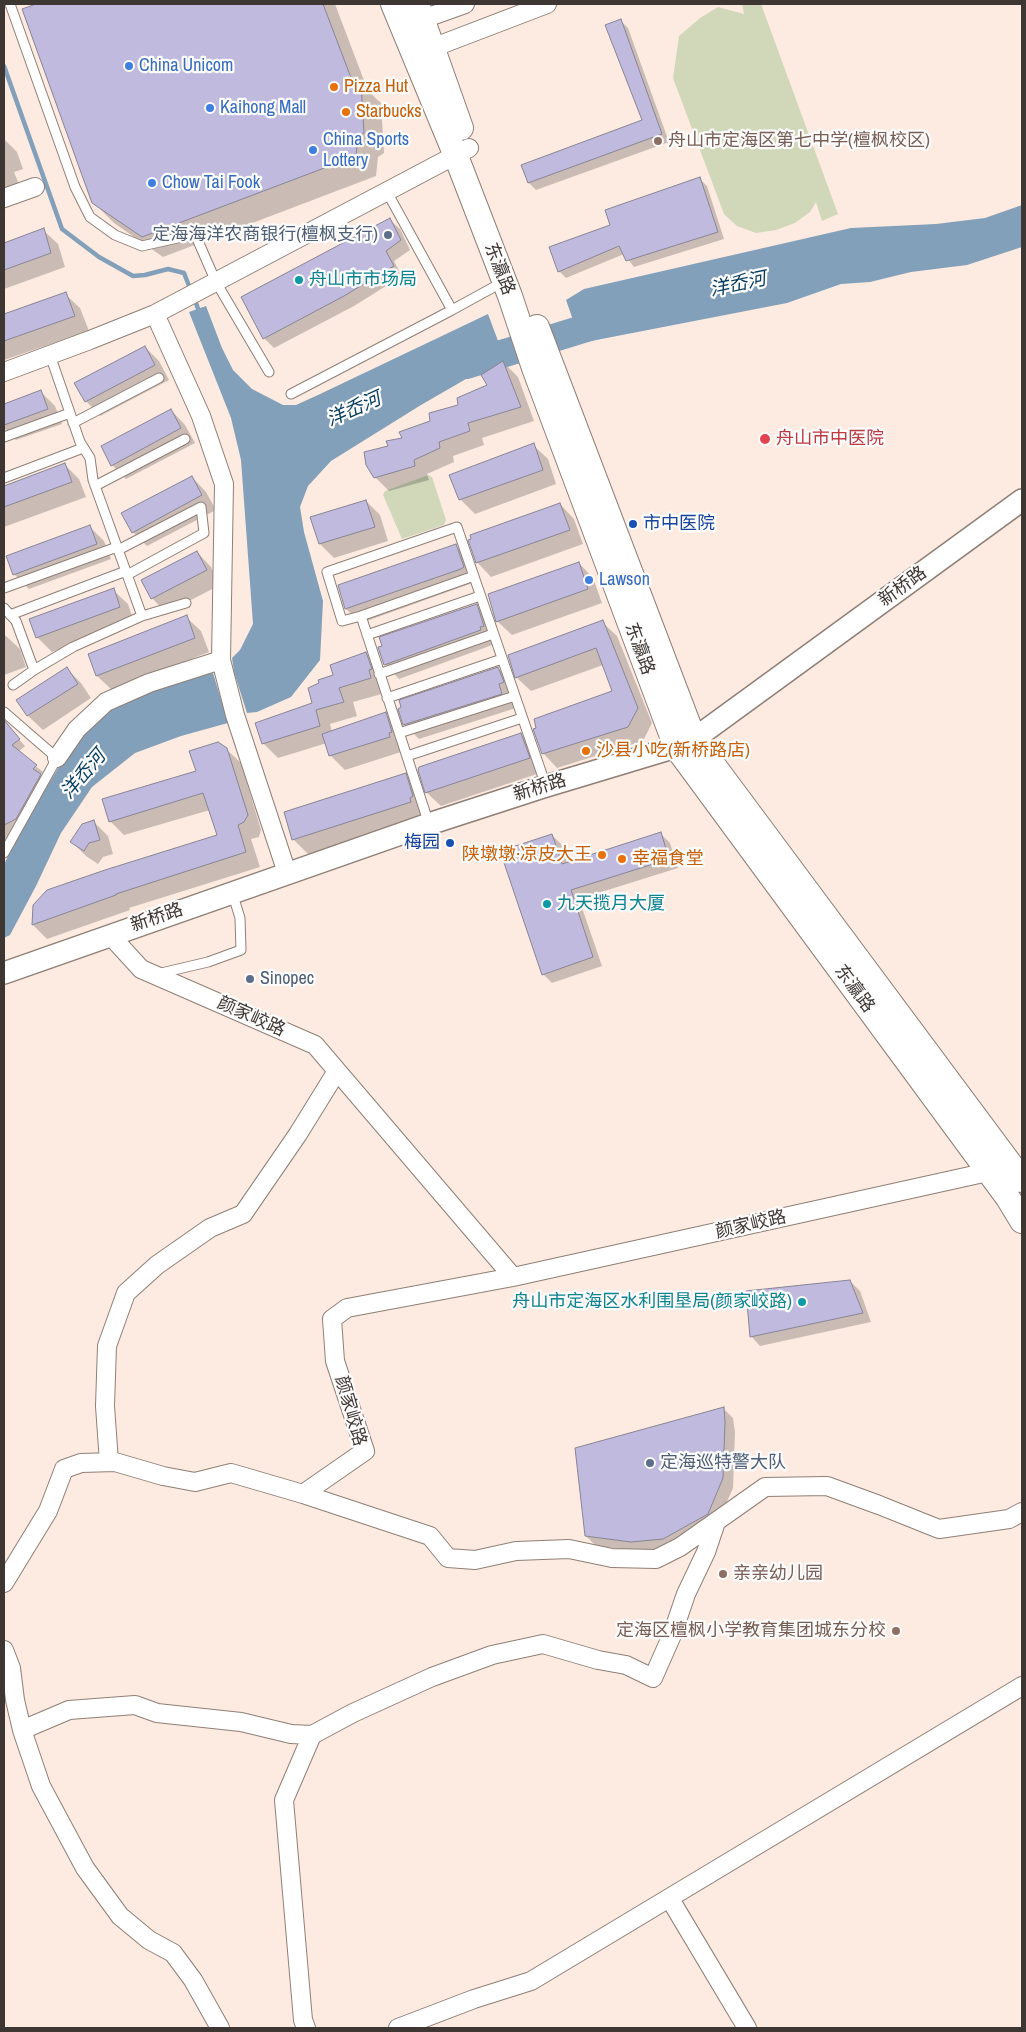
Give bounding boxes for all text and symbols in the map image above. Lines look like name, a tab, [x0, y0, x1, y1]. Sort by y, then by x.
place label: China Unicom	[139, 55, 233, 77]
marker: China Unicom	[123, 60, 135, 72]
place label: Pizza Hut	[344, 76, 408, 98]
marker: Pizza Hut	[328, 81, 340, 93]
place label: Kaihong Mall	[220, 97, 306, 119]
place label: Starbucks	[356, 101, 422, 123]
marker: Kaihong Mall	[204, 102, 216, 114]
marker: Starbucks	[340, 106, 352, 118]
place label: China Sports Lottery	[323, 129, 409, 172]
place label: 舟山市定海区第七中学(檀枫校区)	[668, 130, 930, 152]
marker: 舟山市定海区第七中学(檀枫校区)	[652, 135, 664, 147]
marker: China Sports Lottery	[307, 144, 319, 156]
place label: Chow Tai Fook	[162, 172, 260, 194]
marker: Chow Tai Fook	[146, 177, 158, 189]
place label: 定海海洋农商银行(檀枫支行)	[152, 224, 378, 246]
marker: 定海海洋农商银行(檀枫支行)	[382, 229, 394, 241]
street label: 东瀛路	[479, 240, 519, 298]
water label: 洋岙河	[708, 268, 768, 302]
place label: 舟山市市场局	[309, 269, 417, 291]
marker: 舟山市市场局	[293, 274, 305, 286]
water label: 洋岙河	[323, 388, 385, 432]
place label: 舟山市中医院	[776, 428, 884, 450]
marker: 舟山市中医院	[758, 432, 772, 446]
place label: 市中医院	[643, 513, 715, 535]
marker: 市中医院	[627, 518, 639, 530]
street label: 新桥路	[875, 562, 931, 612]
place label: Lawson	[599, 569, 650, 591]
marker: Lawson	[583, 574, 595, 586]
street label: 东瀛路	[620, 620, 658, 678]
place label: 沙县小吃(新桥路店)	[596, 740, 750, 762]
marker: 沙县小吃(新桥路店)	[580, 745, 592, 757]
water label: 洋岙河	[57, 746, 111, 804]
street label: 新桥路	[511, 770, 569, 806]
place label: 梅园	[404, 832, 440, 854]
marker: 梅园	[444, 837, 456, 849]
place label: 陕墩墩·凉皮大王	[462, 844, 592, 866]
place label: 幸福食堂	[632, 848, 704, 870]
marker: 陕墩墩·凉皮大王	[596, 849, 608, 861]
marker: 幸福食堂	[616, 853, 628, 865]
place label: 九天揽月大厦	[557, 893, 665, 915]
marker: 九天揽月大厦	[541, 898, 553, 910]
street label: 新桥路	[128, 899, 186, 937]
street label: 东瀛路	[829, 961, 879, 1017]
place label: Sinopec	[260, 968, 314, 990]
marker: Sinopec	[244, 973, 256, 985]
street label: 颜家峧路	[214, 992, 288, 1042]
street label: 颜家峧路	[713, 1206, 789, 1244]
place label: 舟山市定海区水利围垦局(颜家峧路)	[512, 1291, 792, 1313]
marker: 舟山市定海区水利围垦局(颜家峧路)	[796, 1296, 808, 1308]
street label: 颜家峧路	[330, 1373, 370, 1449]
place label: 定海巡特警大队	[660, 1452, 786, 1474]
marker: 定海巡特警大队	[644, 1457, 656, 1469]
place label: 亲亲幼儿园	[733, 1563, 823, 1585]
marker: 亲亲幼儿园	[717, 1568, 729, 1580]
place label: 定海区檀枫小学教育集团城东分校	[616, 1620, 886, 1642]
marker: 定海区檀枫小学教育集团城东分校	[890, 1625, 902, 1637]

